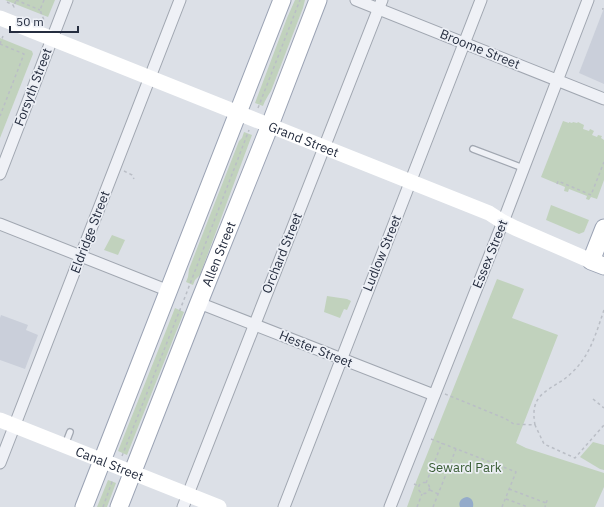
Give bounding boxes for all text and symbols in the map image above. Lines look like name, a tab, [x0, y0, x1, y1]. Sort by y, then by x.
scale bar	[10, 8, 78, 34]
text: 50 m	[16, 14, 44, 29]
street label: Broome Street	[437, 25, 523, 73]
street label: Forsyth Street	[10, 46, 56, 128]
street label: Grand Street	[266, 117, 341, 161]
street label: Eldridge Street	[66, 188, 114, 276]
street label: Orchard Street	[258, 210, 306, 296]
street label: Ludlow Street	[359, 212, 405, 294]
street label: Essex Street	[469, 217, 511, 291]
street label: Allen Street	[198, 219, 239, 289]
street label: Hester Street	[277, 327, 355, 371]
street label: Canal Street	[73, 442, 146, 485]
park label: Seward Park	[428, 459, 502, 476]

